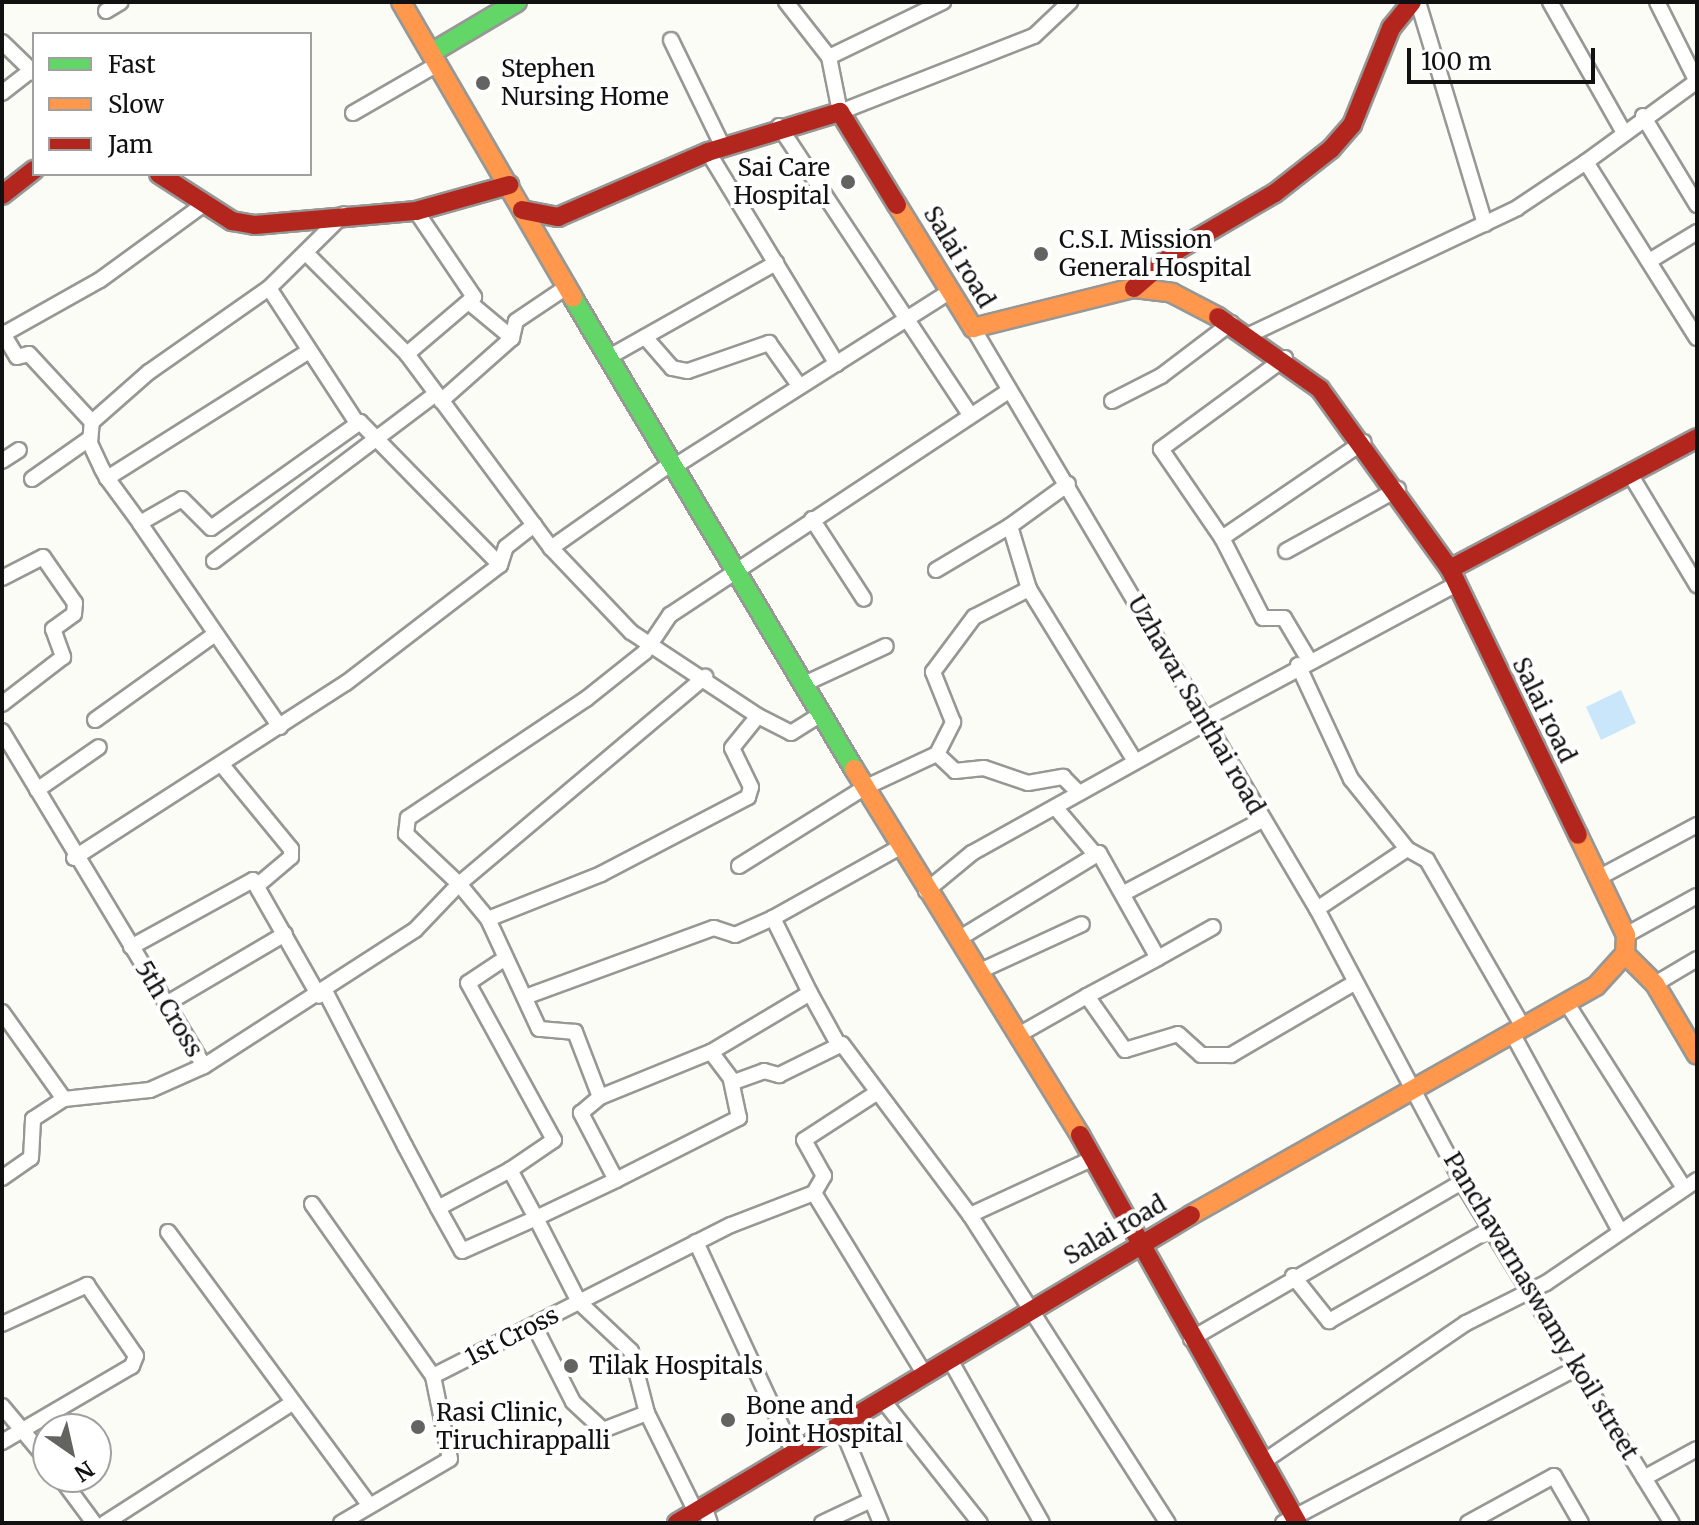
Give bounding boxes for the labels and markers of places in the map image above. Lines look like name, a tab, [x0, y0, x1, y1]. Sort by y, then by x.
place label: Stephen Nursing Home	[501, 55, 669, 111]
marker: Stephen Nursing Home	[472, 72, 494, 94]
place label: Sai Care Hospital	[733, 154, 830, 210]
marker: Sai Care Hospital	[837, 171, 859, 193]
place label: C.S.I. Mission General Hospital	[1059, 226, 1251, 282]
marker: C.S.I. Mission General Hospital	[1030, 243, 1052, 265]
place label: Tilak Hospitals	[589, 1352, 763, 1380]
marker: Tilak Hospitals	[560, 1355, 582, 1377]
place label: Bone and Joint Hospital	[746, 1392, 903, 1448]
place label: Rasi Clinic, Tiruchirappalli	[436, 1399, 610, 1455]
marker: Bone and Joint Hospital	[717, 1409, 739, 1431]
marker: Rasi Clinic, Tiruchirappalli	[407, 1416, 429, 1438]

